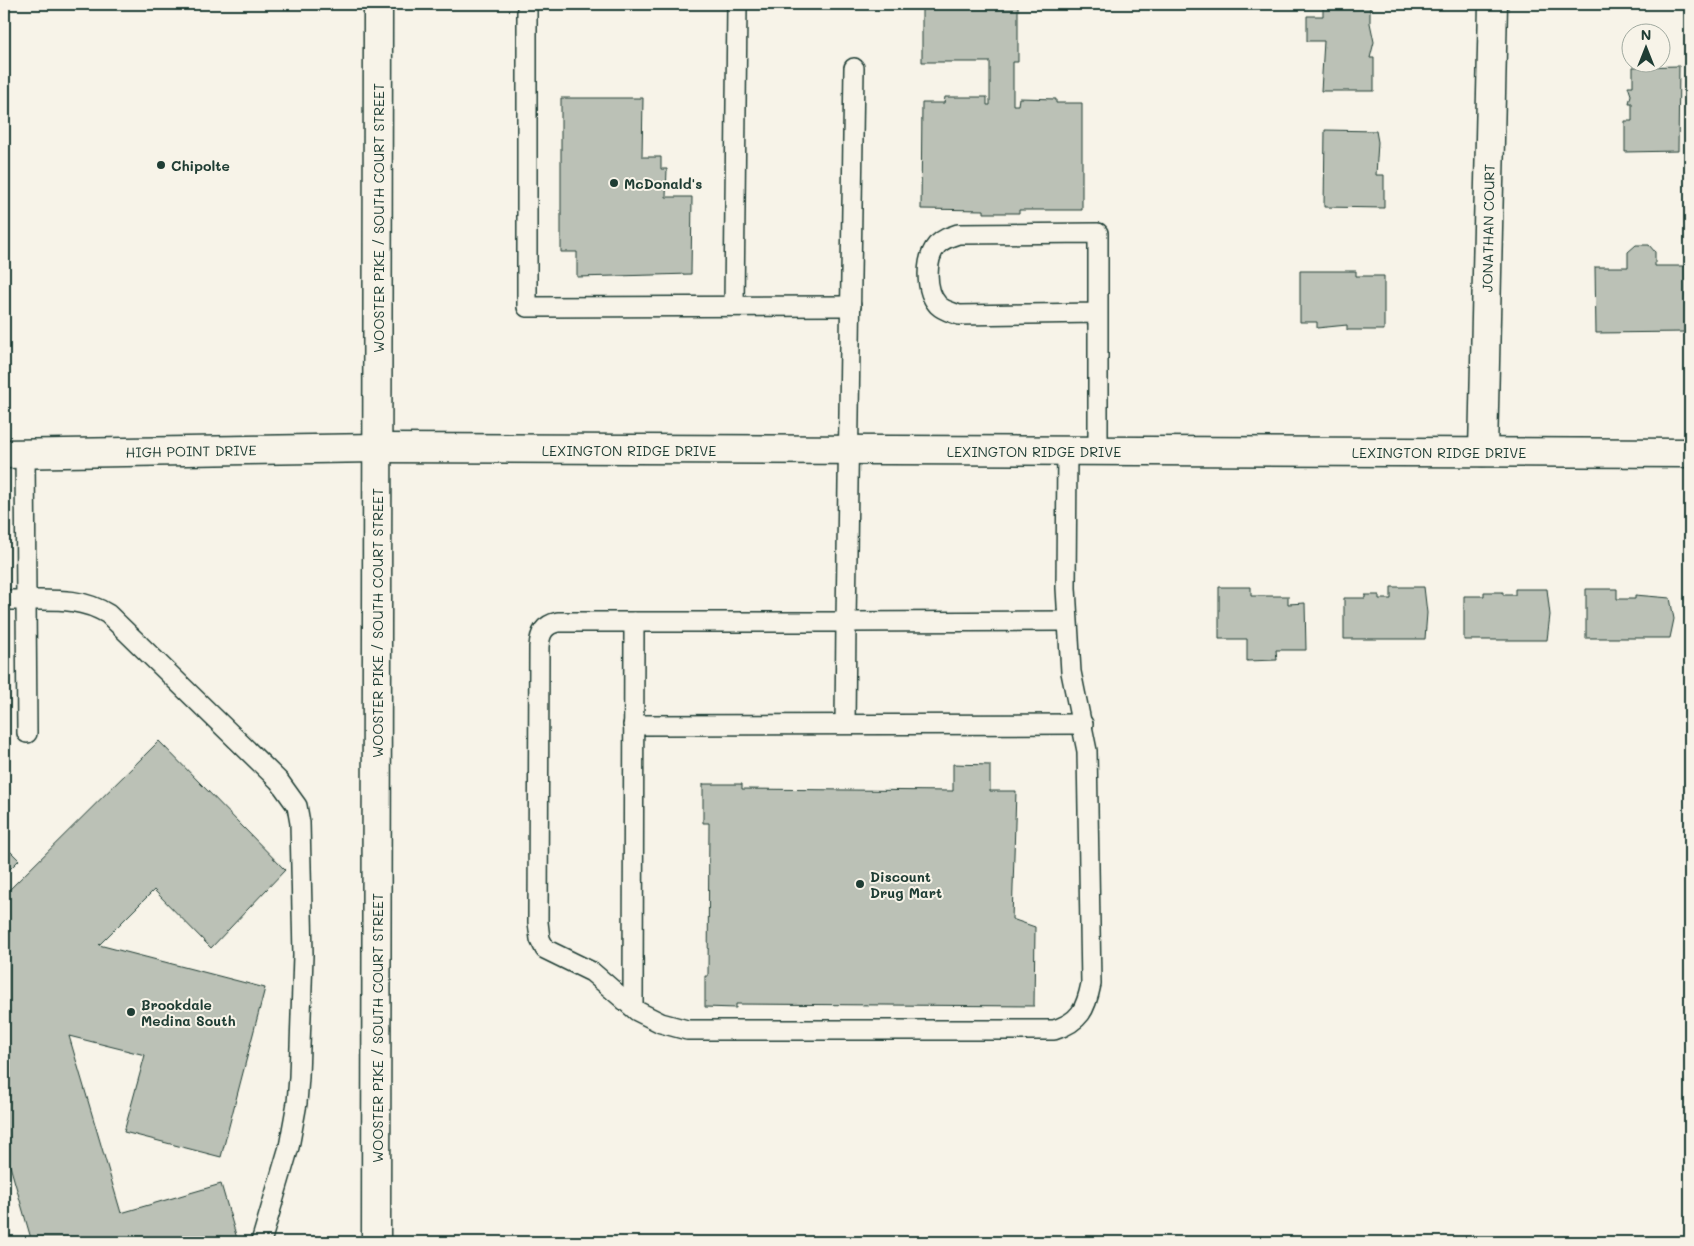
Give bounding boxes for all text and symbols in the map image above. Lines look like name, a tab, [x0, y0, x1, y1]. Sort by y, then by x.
north arrow	[1622, 22, 1672, 72]
text: N	[1641, 25, 1651, 44]
street label: WOOSTER PIKE / SOUTH COURT STREET	[369, 83, 388, 353]
place label: Chipolte	[171, 156, 230, 175]
marker: Chipolte	[155, 159, 167, 171]
street label: JONATHAN COURT	[1477, 164, 1499, 292]
place label: McDonald's	[624, 174, 702, 193]
marker: McDonald's	[608, 177, 620, 189]
street label: HIGH POINT DRIVE	[125, 440, 257, 462]
street label: LEXINGTON RIDGE DRIVE	[542, 441, 716, 460]
street label: LEXINGTON RIDGE DRIVE	[947, 442, 1121, 461]
street label: LEXINGTON RIDGE DRIVE	[1352, 443, 1526, 462]
street label: WOOSTER PIKE / SOUTH COURT STREET	[368, 488, 387, 758]
place label: Discount Drug Mart	[870, 867, 942, 902]
marker: Discount Drug Mart	[854, 878, 866, 890]
street label: WOOSTER PIKE / SOUTH COURT STREET	[368, 893, 387, 1163]
place label: Brookdale Medina South	[141, 995, 236, 1030]
marker: Brookdale Medina South	[125, 1006, 137, 1018]

